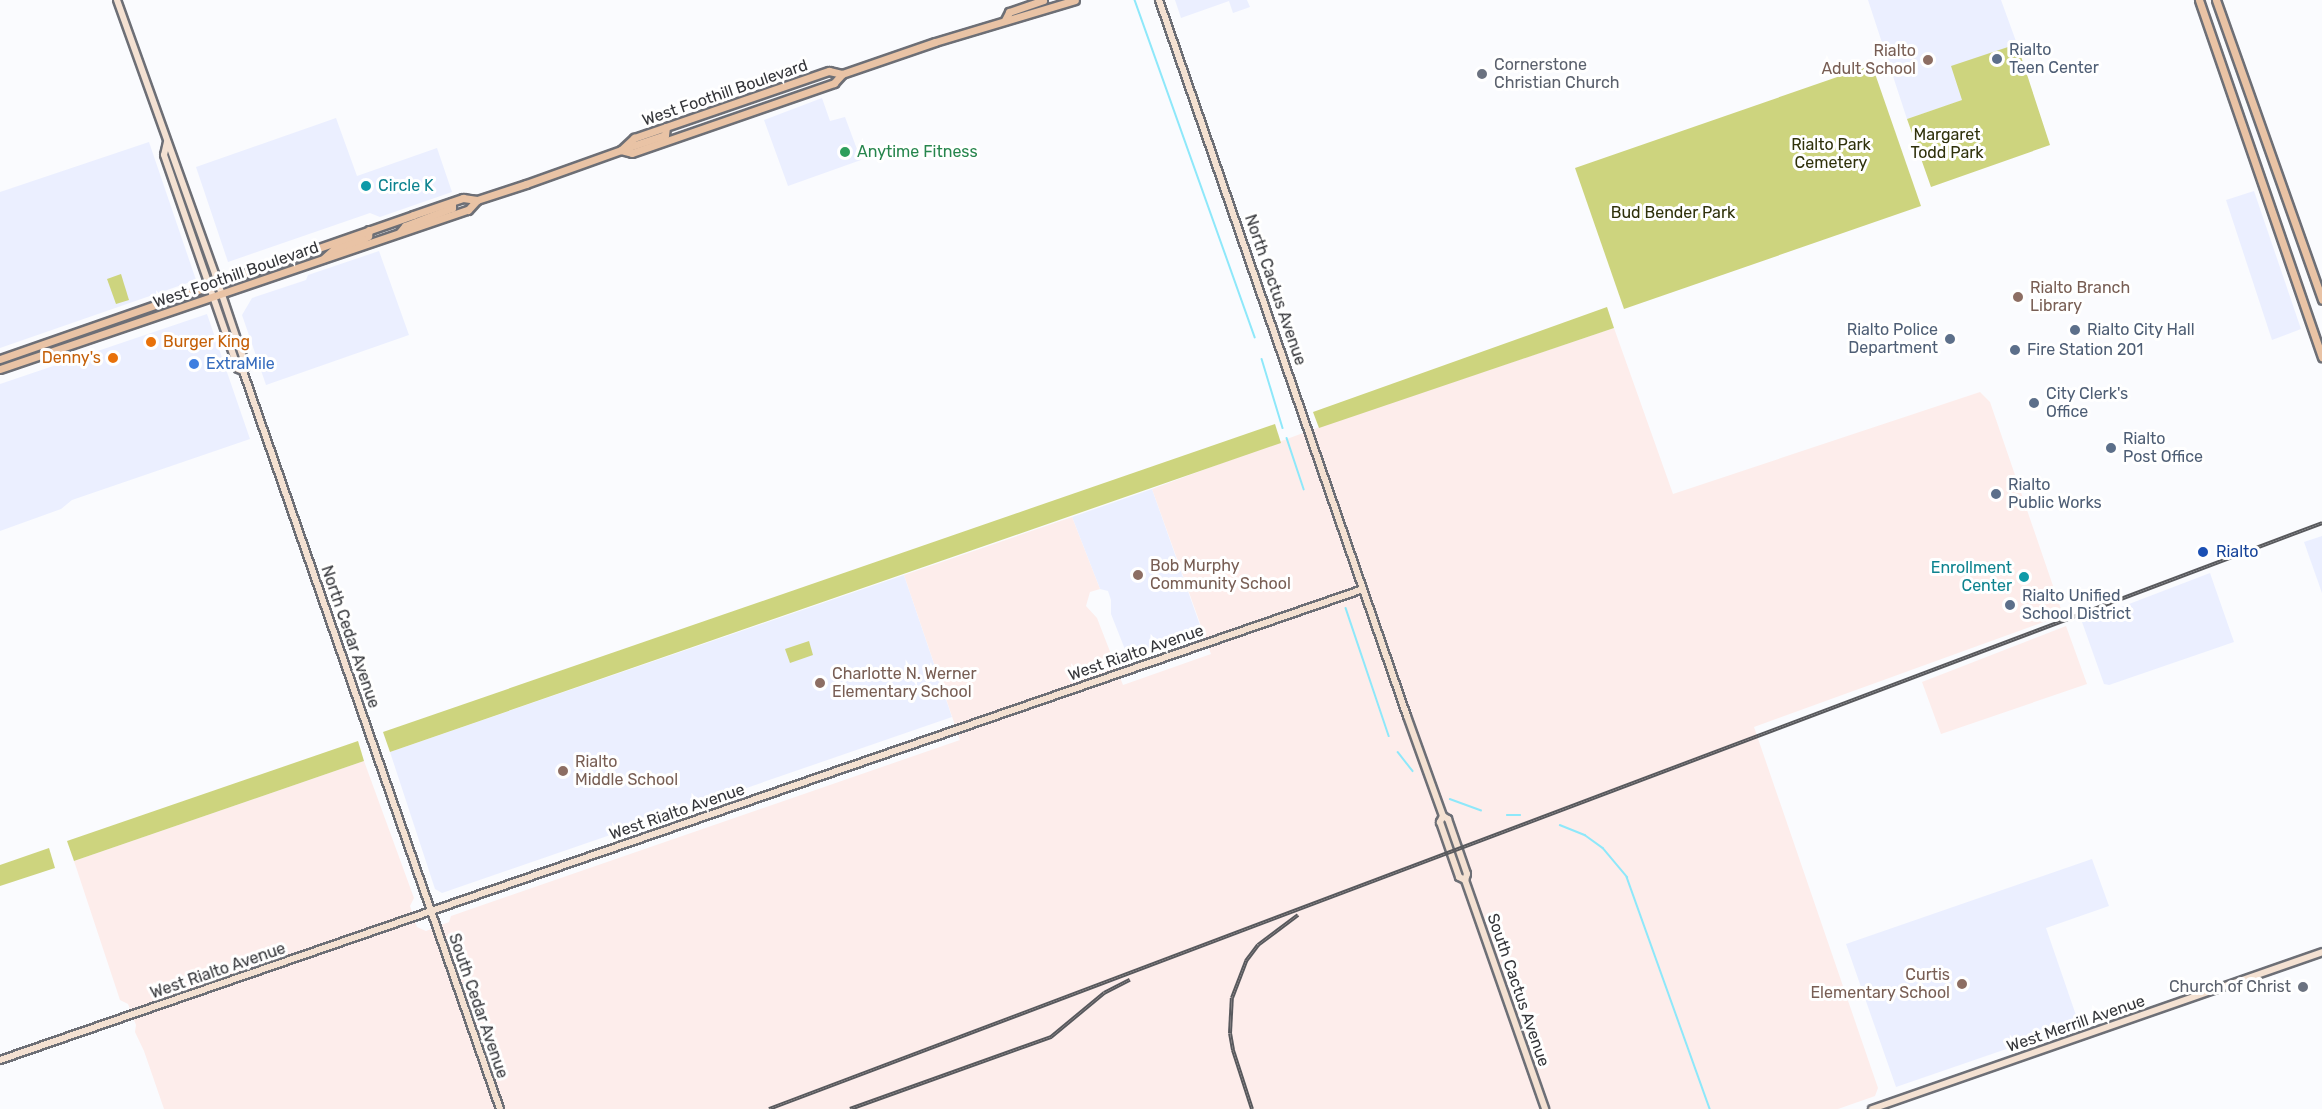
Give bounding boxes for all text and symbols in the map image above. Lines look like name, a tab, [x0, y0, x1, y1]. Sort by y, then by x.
place label: Rialto Teen Center	[2009, 40, 2099, 78]
place label: Rialto Adult School	[1821, 41, 1916, 79]
marker: Rialto Teen Center	[1990, 52, 2004, 66]
marker: Rialto Adult School	[1921, 53, 1935, 67]
place label: Cornerstone Christian Church	[1494, 55, 1620, 93]
street label: West Foothill Boulevard	[640, 56, 810, 130]
marker: Cornerstone Christian Church	[1475, 67, 1489, 81]
park label: Margaret Todd Park	[1910, 125, 1984, 163]
park label: Rialto Park Cemetery	[1791, 135, 1871, 173]
place label: Anytime Fitness	[857, 142, 978, 162]
marker: Anytime Fitness	[838, 145, 852, 159]
place label: Circle K	[378, 176, 434, 196]
marker: Circle K	[359, 179, 373, 193]
park label: Bud Bender Park	[1611, 203, 1735, 223]
street label: North Cactus Avenue	[1240, 212, 1310, 368]
street label: West Foothill Boulevard	[151, 238, 321, 312]
place label: Rialto Branch Library	[2030, 278, 2130, 316]
marker: Rialto Branch Library	[2011, 290, 2025, 304]
place label: Rialto Police Department	[1847, 320, 1938, 358]
place label: Rialto City Hall	[2087, 320, 2195, 340]
marker: Rialto City Hall	[2068, 323, 2082, 337]
place label: Burger King	[163, 332, 250, 352]
marker: Rialto Police Department	[1943, 332, 1957, 346]
marker: Burger King	[144, 335, 158, 349]
place label: Fire Station 201	[2027, 340, 2143, 360]
marker: Fire Station 201	[2008, 343, 2022, 357]
place label: Denny's	[42, 348, 101, 368]
marker: Denny's	[106, 351, 120, 365]
place label: ExtraMile	[206, 354, 275, 374]
marker: ExtraMile	[187, 357, 201, 371]
place label: City Clerk's Office	[2046, 384, 2129, 422]
marker: City Clerk's Office	[2027, 396, 2041, 410]
place label: Rialto Post Office	[2123, 429, 2203, 467]
marker: Rialto Post Office	[2104, 441, 2118, 455]
place label: Rialto Public Works	[2008, 475, 2102, 513]
marker: Rialto Public Works	[1989, 487, 2003, 501]
place label: Rialto	[2216, 542, 2259, 562]
marker: Rialto	[2194, 543, 2212, 561]
place label: Bob Murphy Community School	[1150, 556, 1291, 594]
place label: Enrollment Center	[1931, 558, 2012, 596]
street label: North Cedar Avenue	[316, 563, 384, 711]
marker: Bob Murphy Community School	[1131, 568, 1145, 582]
marker: Enrollment Center	[2017, 570, 2031, 584]
place label: Rialto Unified School District	[2022, 586, 2131, 624]
marker: Rialto Unified School District	[2003, 598, 2017, 612]
street label: West Rialto Avenue	[1066, 621, 1206, 685]
place label: Charlotte N. Werner Elementary School	[832, 664, 977, 702]
marker: Charlotte N. Werner Elementary School	[813, 676, 827, 690]
place label: Rialto Middle School	[575, 752, 678, 790]
marker: Rialto Middle School	[556, 764, 570, 778]
street label: West Rialto Avenue	[607, 780, 747, 844]
street label: South Cactus Avenue	[1483, 911, 1553, 1069]
street label: South Cedar Avenue	[444, 931, 512, 1081]
street label: West Rialto Avenue	[148, 939, 288, 1003]
place label: Curtis Elementary School	[1810, 965, 1950, 1003]
marker: Curtis Elementary School	[1955, 977, 1969, 991]
place label: Church of Christ	[2169, 977, 2291, 997]
marker: Church of Christ	[2296, 980, 2310, 994]
street label: West Merrill Avenue	[2004, 991, 2148, 1057]

